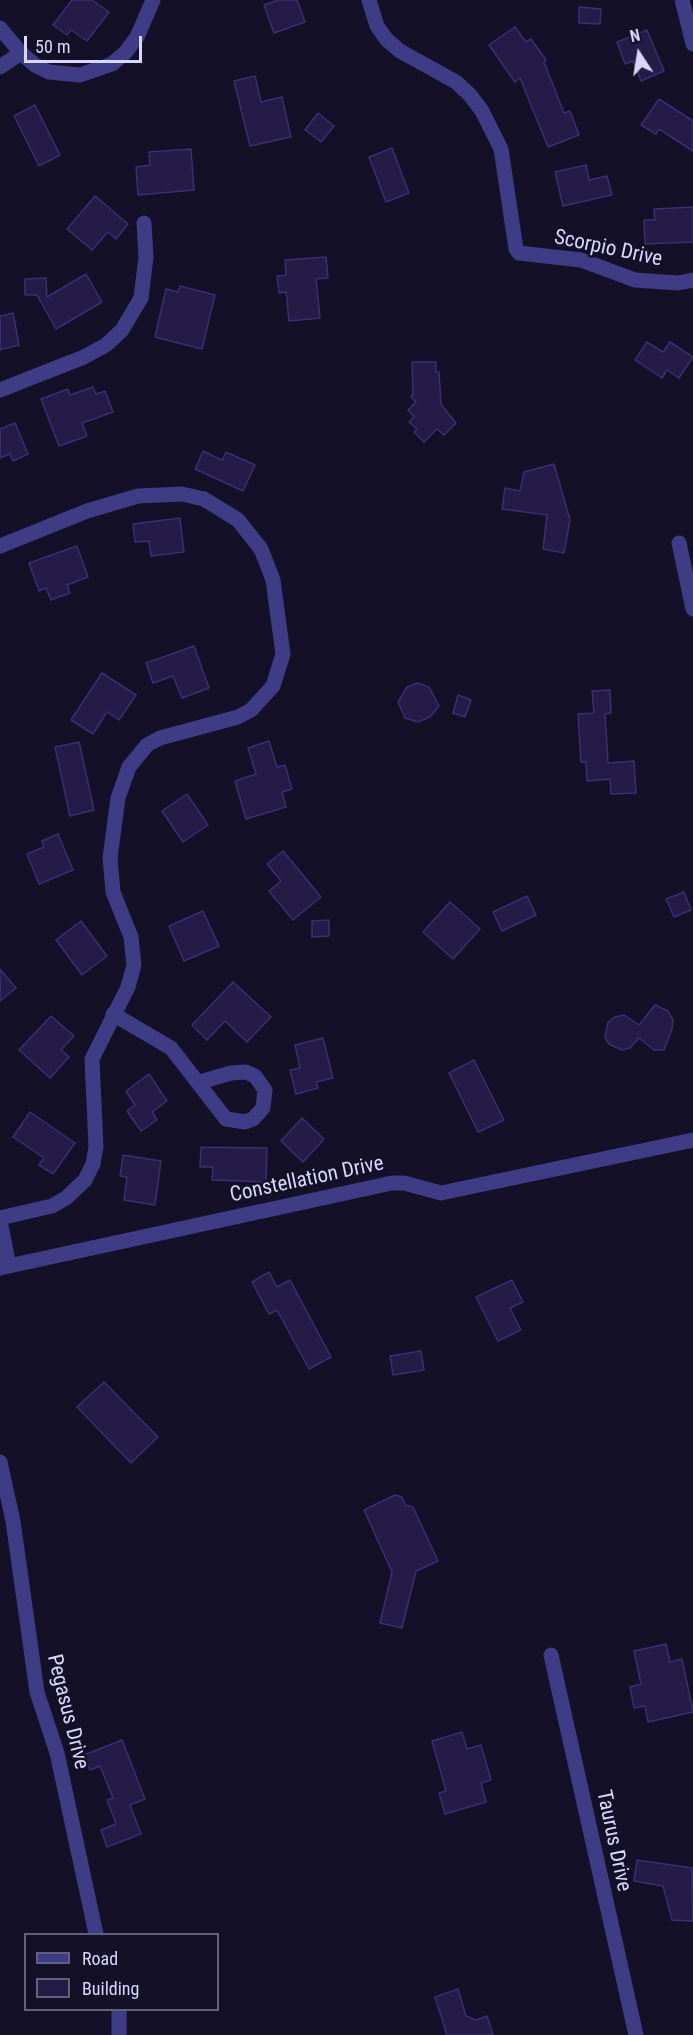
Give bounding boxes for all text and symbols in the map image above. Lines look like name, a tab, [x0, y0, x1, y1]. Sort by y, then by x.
scale bar	[27, 24, 146, 62]
north arrow	[609, 24, 669, 84]
text: N	[628, 26, 642, 46]
text: 50 m	[35, 36, 70, 57]
street label: Scorpio Drive	[552, 225, 664, 273]
street label: Constellation Drive	[228, 1151, 386, 1209]
street label: Pegasus Drive	[41, 1652, 93, 1772]
street label: Taurus Drive	[590, 1788, 636, 1894]
legend	[24, 1933, 219, 2011]
text: Road	[82, 1948, 118, 1969]
text: Building	[82, 1978, 139, 1999]

